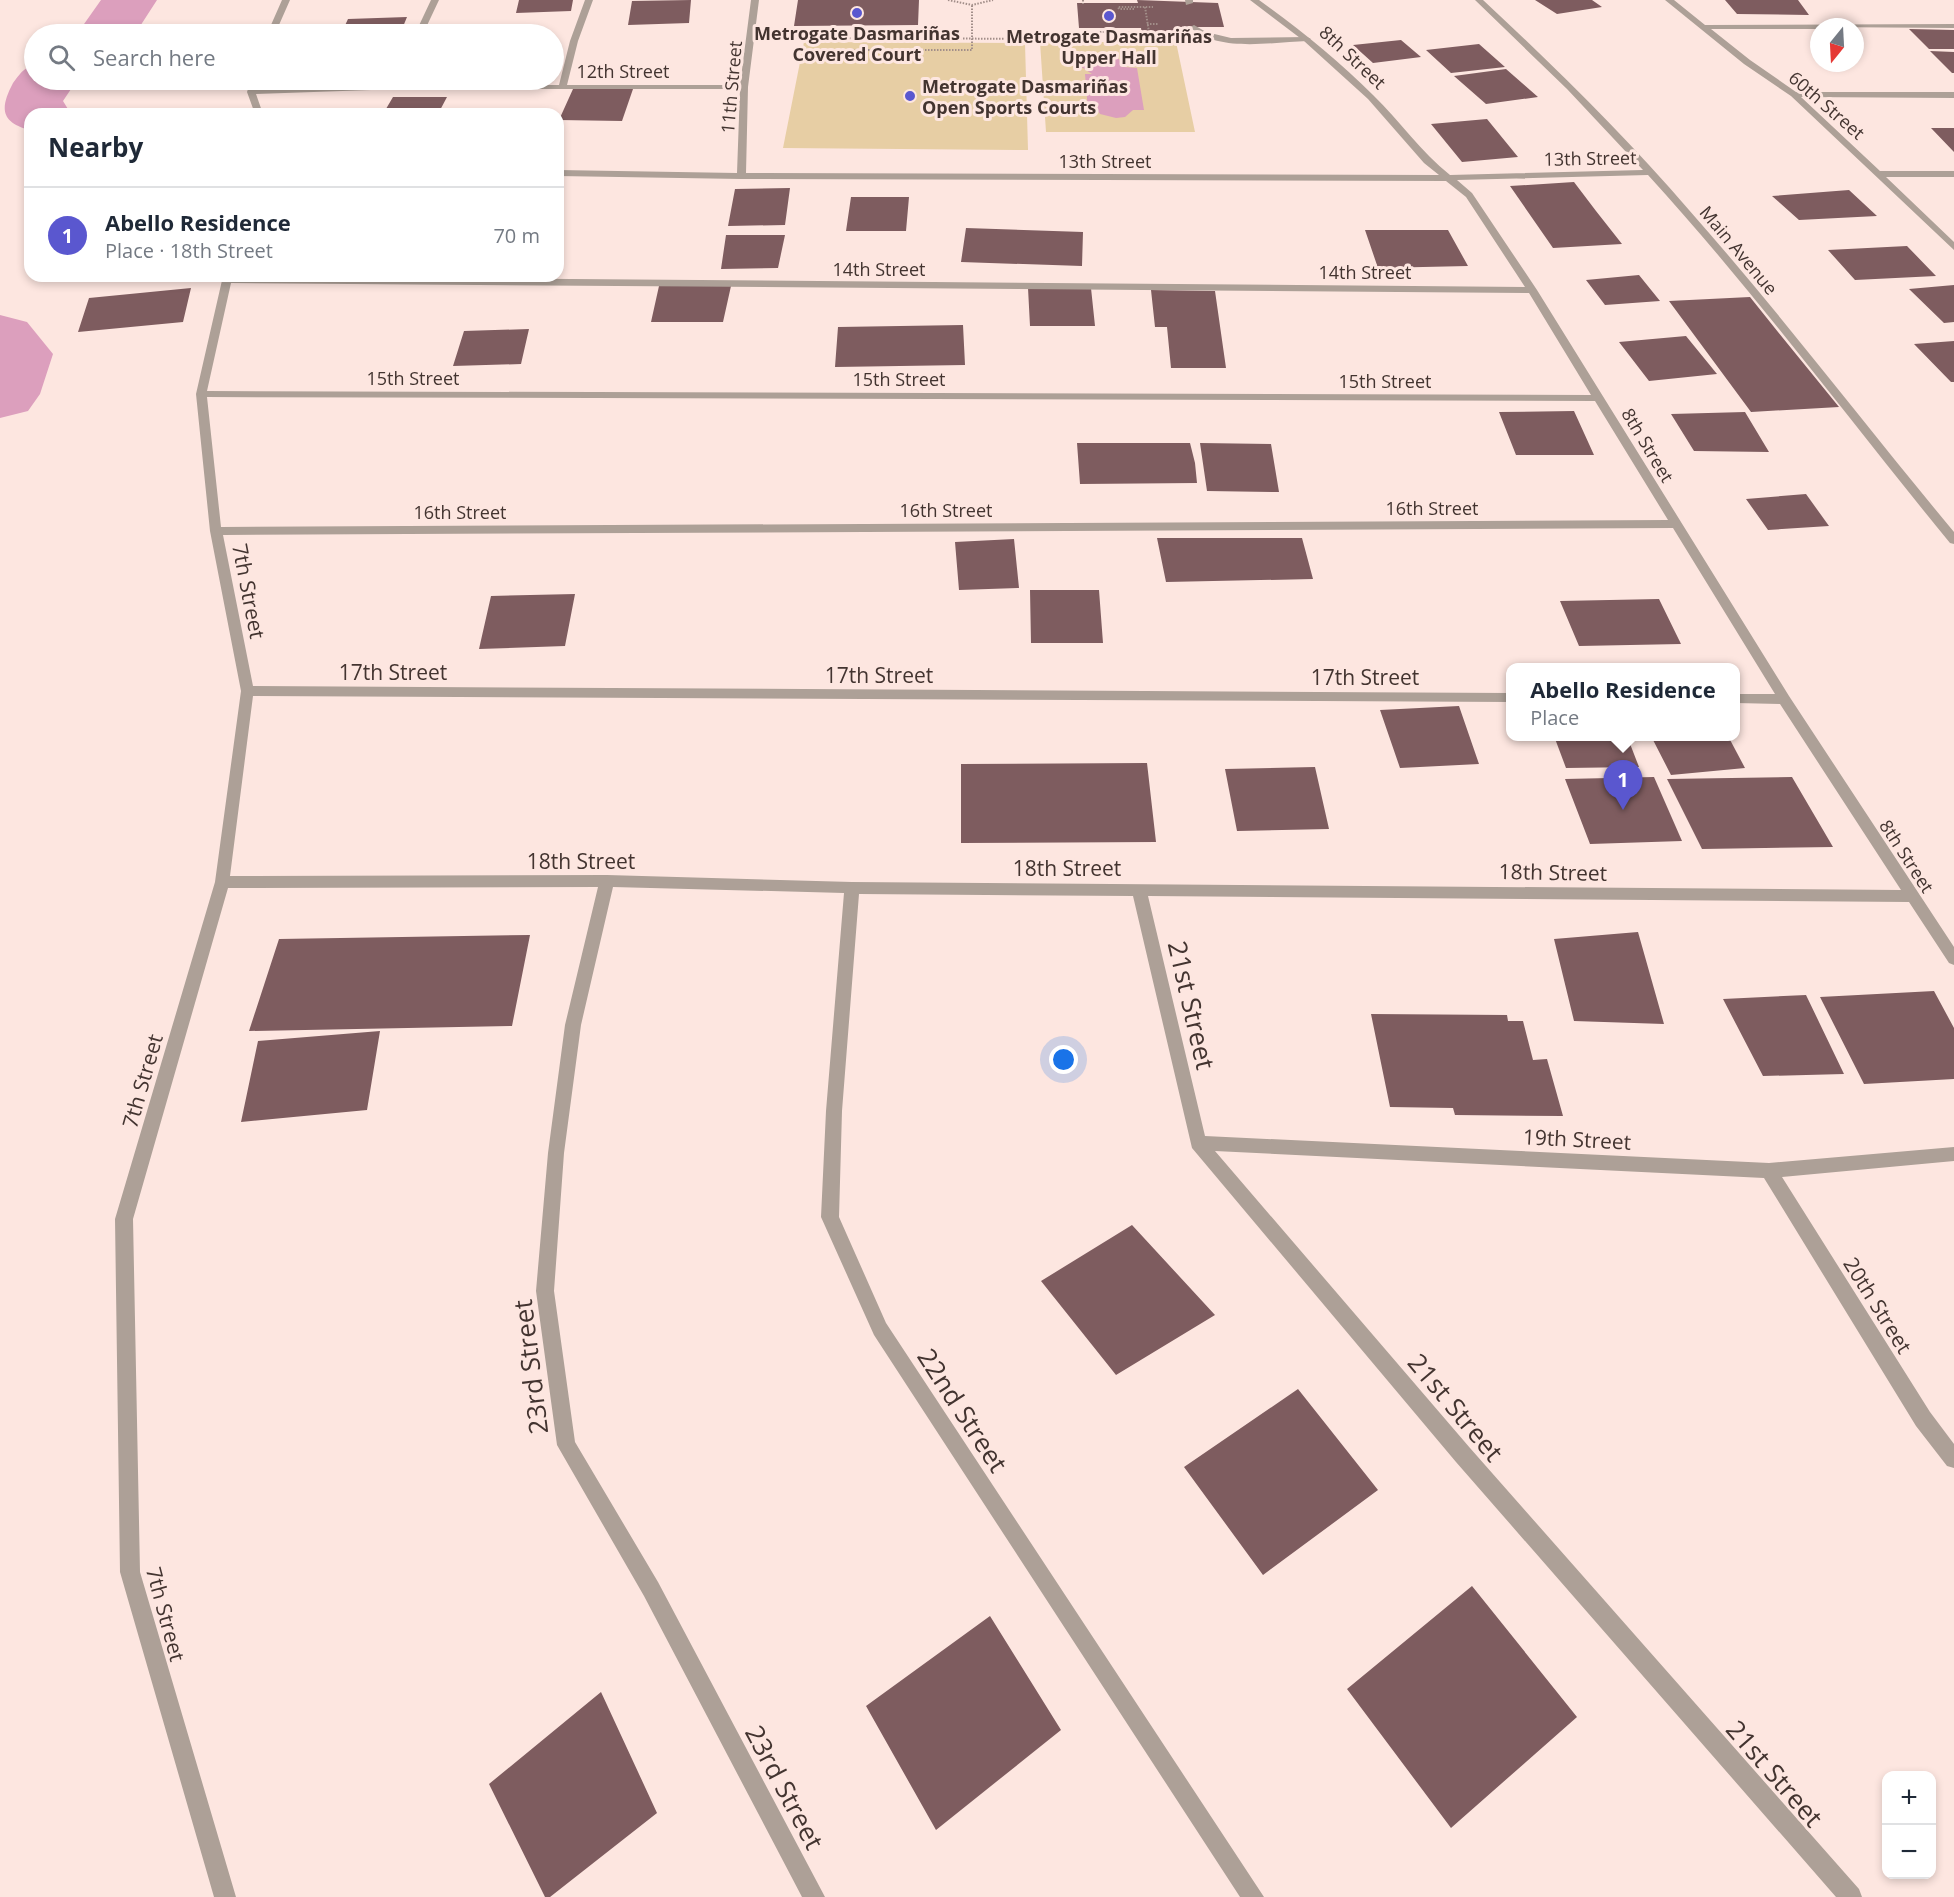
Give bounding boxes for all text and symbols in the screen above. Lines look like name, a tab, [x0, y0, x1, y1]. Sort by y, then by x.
marker: Metrogate Dasmariñas Covered Court	[850, 6, 864, 20]
marker: Metrogate Dasmariñas Upper Hall	[1102, 9, 1116, 23]
north arrow	[1810, 18, 1864, 72]
street label: 8th Street	[1315, 20, 1391, 94]
place label: Metrogate Dasmariñas Covered Court	[754, 21, 960, 66]
search box	[24, 24, 564, 90]
place label: Metrogate Dasmariñas Upper Hall	[1006, 24, 1212, 69]
street label: 11th Street	[715, 40, 747, 134]
icon: search	[45, 41, 78, 74]
text: Search here	[93, 42, 216, 72]
street label: 12th Street	[577, 59, 670, 83]
street label: 60th Street	[1784, 65, 1870, 145]
place label: Metrogate Dasmariñas Open Sports Courts	[922, 74, 1128, 119]
marker: Metrogate Dasmariñas Open Sports Courts	[903, 89, 917, 103]
text: Nearby	[48, 129, 143, 165]
street label: 13th Street	[1543, 145, 1637, 171]
street label: 13th Street	[1059, 149, 1152, 173]
street label: Main Avenue	[1695, 200, 1783, 300]
text: Abello Residence	[105, 207, 291, 237]
text: 1	[62, 222, 73, 249]
text: 70 m	[493, 222, 540, 249]
text: Place · 18th Street	[105, 237, 273, 264]
street label: 14th Street	[833, 257, 926, 281]
street label: 14th Street	[1319, 260, 1412, 284]
street label: 15th Street	[367, 366, 460, 390]
street label: 15th Street	[853, 367, 946, 391]
street label: 15th Street	[1339, 369, 1432, 393]
street label: 8th Street	[1616, 403, 1680, 487]
street label: 16th Street	[1386, 496, 1479, 520]
street label: 16th Street	[900, 498, 993, 522]
street label: 16th Street	[414, 500, 507, 524]
street label: 7th Street	[226, 541, 272, 641]
street label: 17th Street	[339, 658, 447, 686]
street label: 17th Street	[825, 661, 933, 689]
street label: 17th Street	[1311, 663, 1419, 691]
popup	[1506, 663, 1740, 741]
text: Abello Residence	[1530, 674, 1716, 704]
text: Place	[1530, 704, 1579, 731]
pin: 1	[1604, 760, 1642, 810]
street label: 8th Street	[1874, 815, 1940, 897]
street label: 18th Street	[527, 847, 635, 875]
street label: 18th Street	[1013, 854, 1121, 882]
street label: 18th Street	[1499, 857, 1607, 887]
street label: 21st Street	[1160, 937, 1224, 1073]
street label: 7th Street	[115, 1031, 169, 1131]
your location	[1049, 1045, 1078, 1074]
street label: 19th Street	[1522, 1122, 1632, 1156]
street label: 20th Street	[1837, 1252, 1919, 1358]
street label: 23rd Street	[504, 1297, 556, 1437]
street label: 22nd Street	[910, 1341, 1016, 1479]
street label: 21st Street	[1400, 1345, 1512, 1469]
street label: 7th Street	[140, 1564, 192, 1664]
street label: 21st Street	[1719, 1712, 1831, 1834]
street label: 23rd Street	[737, 1719, 833, 1855]
map controls	[1882, 1771, 1936, 1879]
button: +	[1882, 1771, 1936, 1825]
button: −	[1882, 1825, 1936, 1879]

